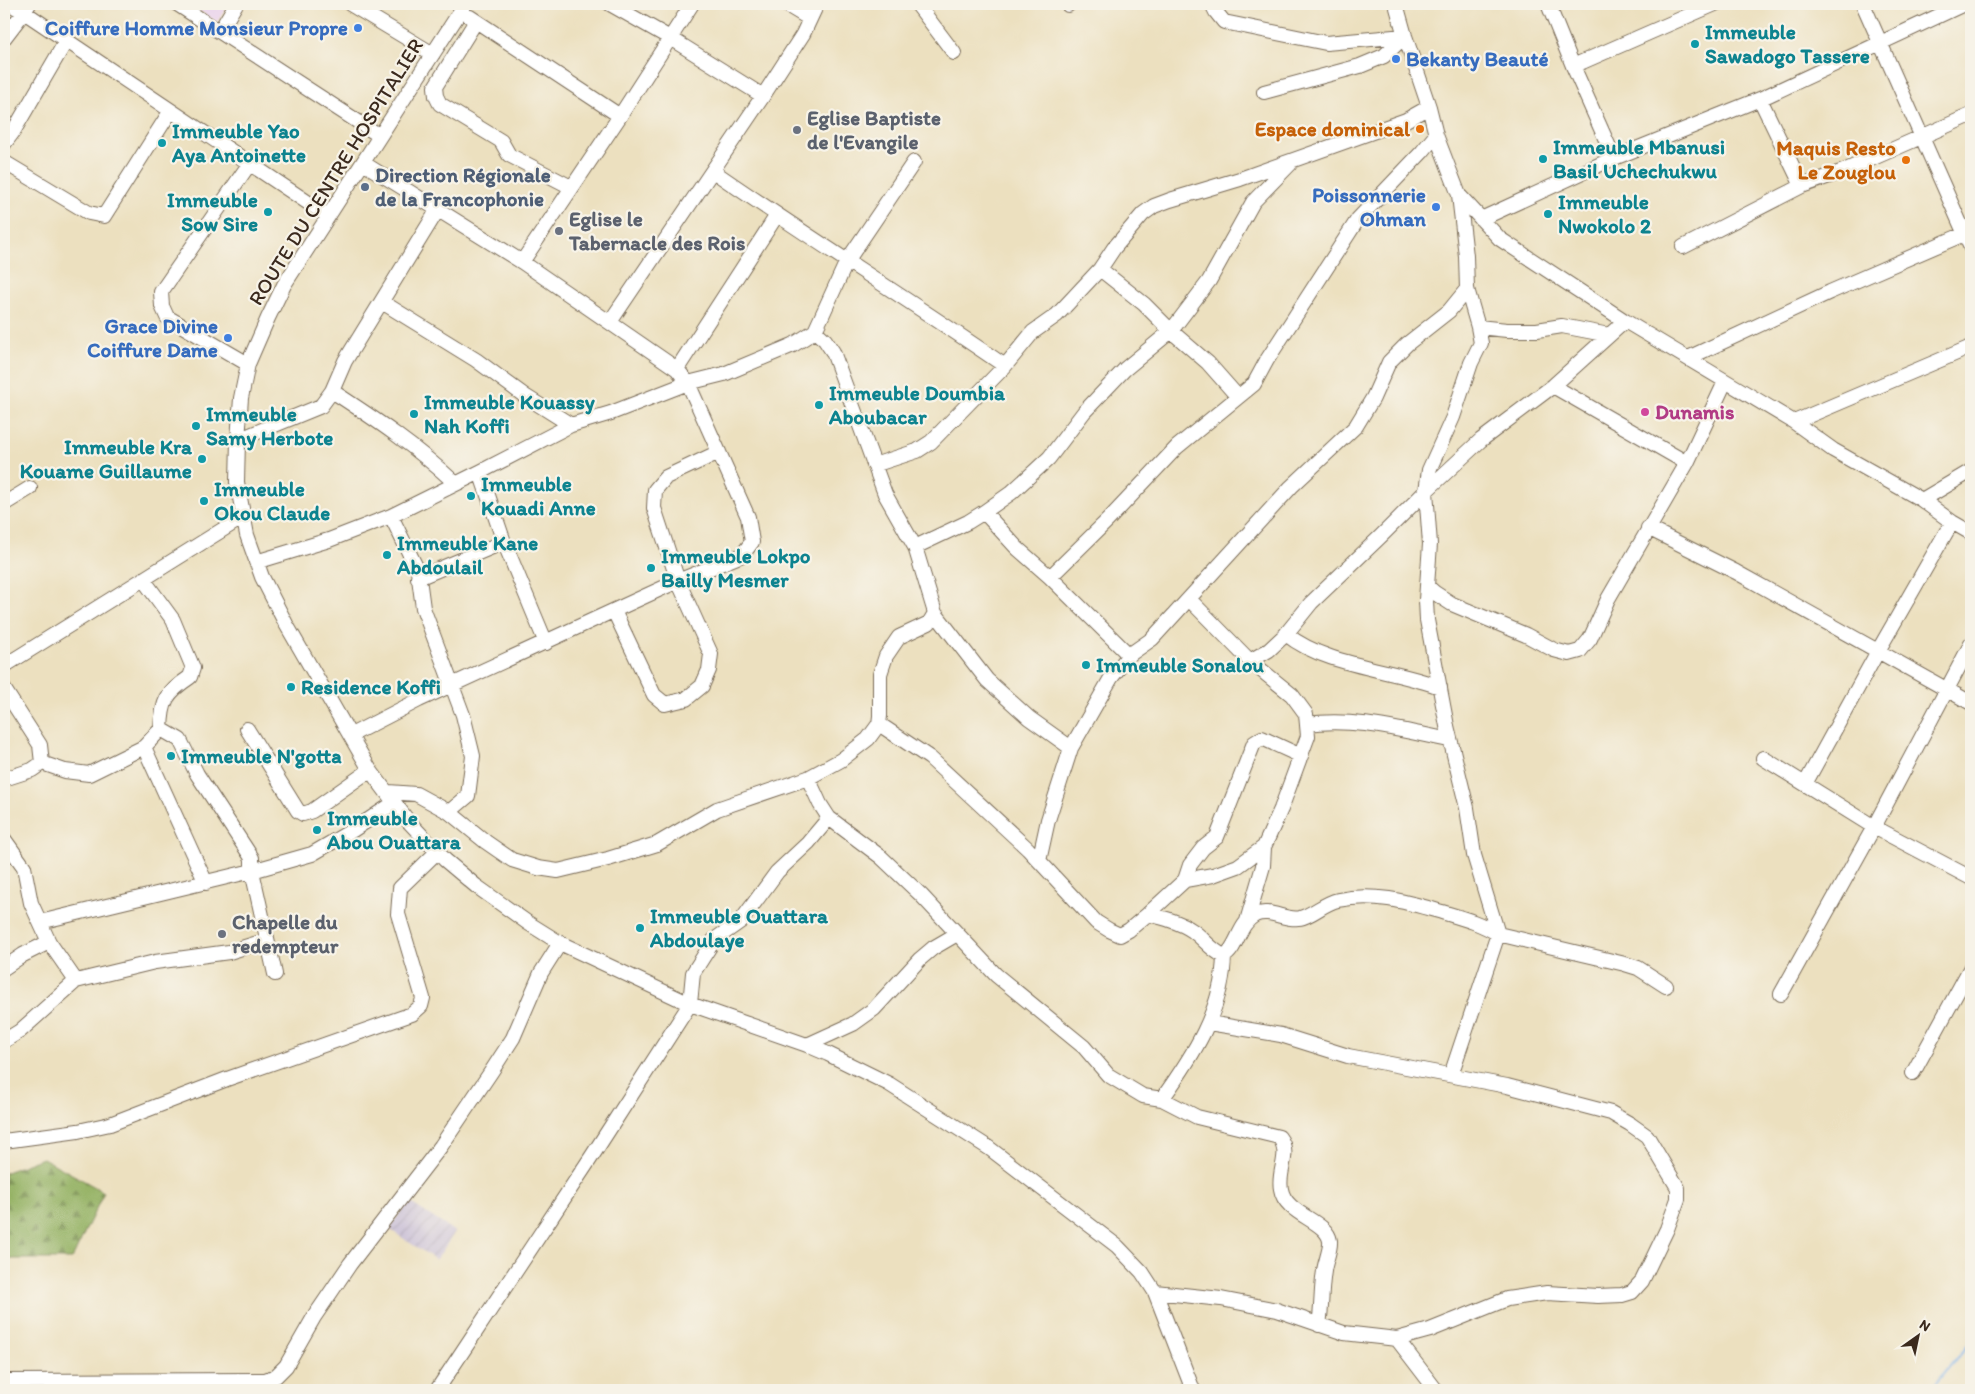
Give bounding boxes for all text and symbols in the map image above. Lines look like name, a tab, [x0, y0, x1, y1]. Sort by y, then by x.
place label: Coiffure Homme Monsieur Propre	[45, 15, 348, 41]
place label: Immeuble Sawadogo Tassere	[1705, 19, 1870, 69]
marker: Coiffure Homme Monsieur Propre	[352, 22, 364, 34]
street label: ROUTE DU CENTRE HOSPITALIER	[243, 34, 428, 310]
marker: Immeuble Sawadogo Tassere	[1689, 38, 1701, 50]
place label: Bekanty Beauté	[1406, 46, 1548, 72]
marker: Bekanty Beauté	[1390, 53, 1402, 65]
place label: Eglise Baptiste de l'Evangile	[807, 105, 941, 155]
place label: Espace dominical	[1255, 116, 1411, 142]
place label: Immeuble Yao Aya Antoinette	[171, 118, 306, 168]
marker: Espace dominical	[1414, 123, 1426, 135]
marker: Eglise Baptiste de l'Evangile	[791, 124, 803, 136]
place label: Immeuble Mbanusi Basil Uchechukwu	[1553, 134, 1725, 183]
place label: Maquis Resto Le Zouglou	[1776, 135, 1897, 185]
marker: Immeuble Yao Aya Antoinette	[156, 137, 168, 149]
marker: Immeuble Mbanusi Basil Uchechukwu	[1537, 153, 1549, 165]
marker: Maquis Resto Le Zouglou	[1900, 154, 1912, 166]
place label: Direction Régionale de la Francophonie	[375, 162, 551, 212]
marker: Direction Régionale de la Francophonie	[359, 181, 371, 193]
place label: Poissonnerie Ohman	[1312, 182, 1426, 231]
place label: Immeuble Sow Sire	[167, 187, 258, 236]
place label: Immeuble Nwokolo 2	[1558, 189, 1651, 238]
marker: Poissonnerie Ohman	[1430, 201, 1442, 213]
marker: Immeuble Sow Sire	[262, 206, 274, 218]
place label: Eglise le Tabernacle des Rois	[568, 206, 745, 255]
marker: Immeuble Nwokolo 2	[1542, 208, 1554, 220]
marker: Eglise le Tabernacle des Rois	[553, 225, 565, 237]
place label: Grace Divine Coiffure Dame	[87, 313, 218, 362]
marker: Grace Divine Coiffure Dame	[222, 332, 234, 344]
place label: Immeuble Doumbia Aboubacar	[828, 380, 1006, 429]
place label: Immeuble Kouassy Nah Koffi	[424, 389, 596, 438]
marker: Immeuble Doumbia Aboubacar	[813, 399, 825, 411]
place label: Dunamis	[1655, 399, 1734, 424]
place label: Immeuble Samy Herbote	[206, 401, 333, 451]
marker: Dunamis	[1639, 406, 1651, 418]
marker: Immeuble Kouassy Nah Koffi	[408, 408, 420, 420]
marker: Immeuble Samy Herbote	[190, 420, 202, 432]
place label: Immeuble Kra Kouame Guillaume	[20, 434, 193, 483]
marker: Immeuble Kra Kouame Guillaume	[196, 453, 208, 465]
place label: Immeuble Kouadi Anne	[481, 471, 596, 520]
place label: Immeuble Okou Claude	[214, 476, 330, 525]
marker: Immeuble Kouadi Anne	[465, 490, 477, 502]
marker: Immeuble Okou Claude	[198, 495, 210, 507]
place label: Immeuble Kane Abdoulail	[396, 530, 538, 579]
place label: Immeuble Lokpo Bailly Mesmer	[661, 543, 811, 593]
marker: Immeuble Kane Abdoulail	[381, 549, 393, 561]
marker: Immeuble Lokpo Bailly Mesmer	[645, 562, 657, 574]
place label: Immeuble Sonalou	[1096, 652, 1264, 677]
marker: Immeuble Sonalou	[1080, 659, 1092, 671]
place label: Residence Koffi	[301, 674, 441, 699]
marker: Residence Koffi	[285, 681, 297, 693]
place label: Immeuble N'gotta	[181, 743, 342, 769]
marker: Immeuble N'gotta	[165, 750, 177, 762]
place label: Immeuble Abou Ouattara	[326, 805, 462, 854]
marker: Immeuble Abou Ouattara	[311, 824, 323, 836]
place label: Immeuble Ouattara Abdoulaye	[649, 903, 829, 953]
place label: Chapelle du redempteur	[232, 909, 339, 959]
marker: Immeuble Ouattara Abdoulaye	[634, 922, 646, 934]
marker: Chapelle du redempteur	[216, 928, 228, 940]
north arrow	[1892, 1312, 1942, 1362]
text: N	[1916, 1316, 1933, 1335]

